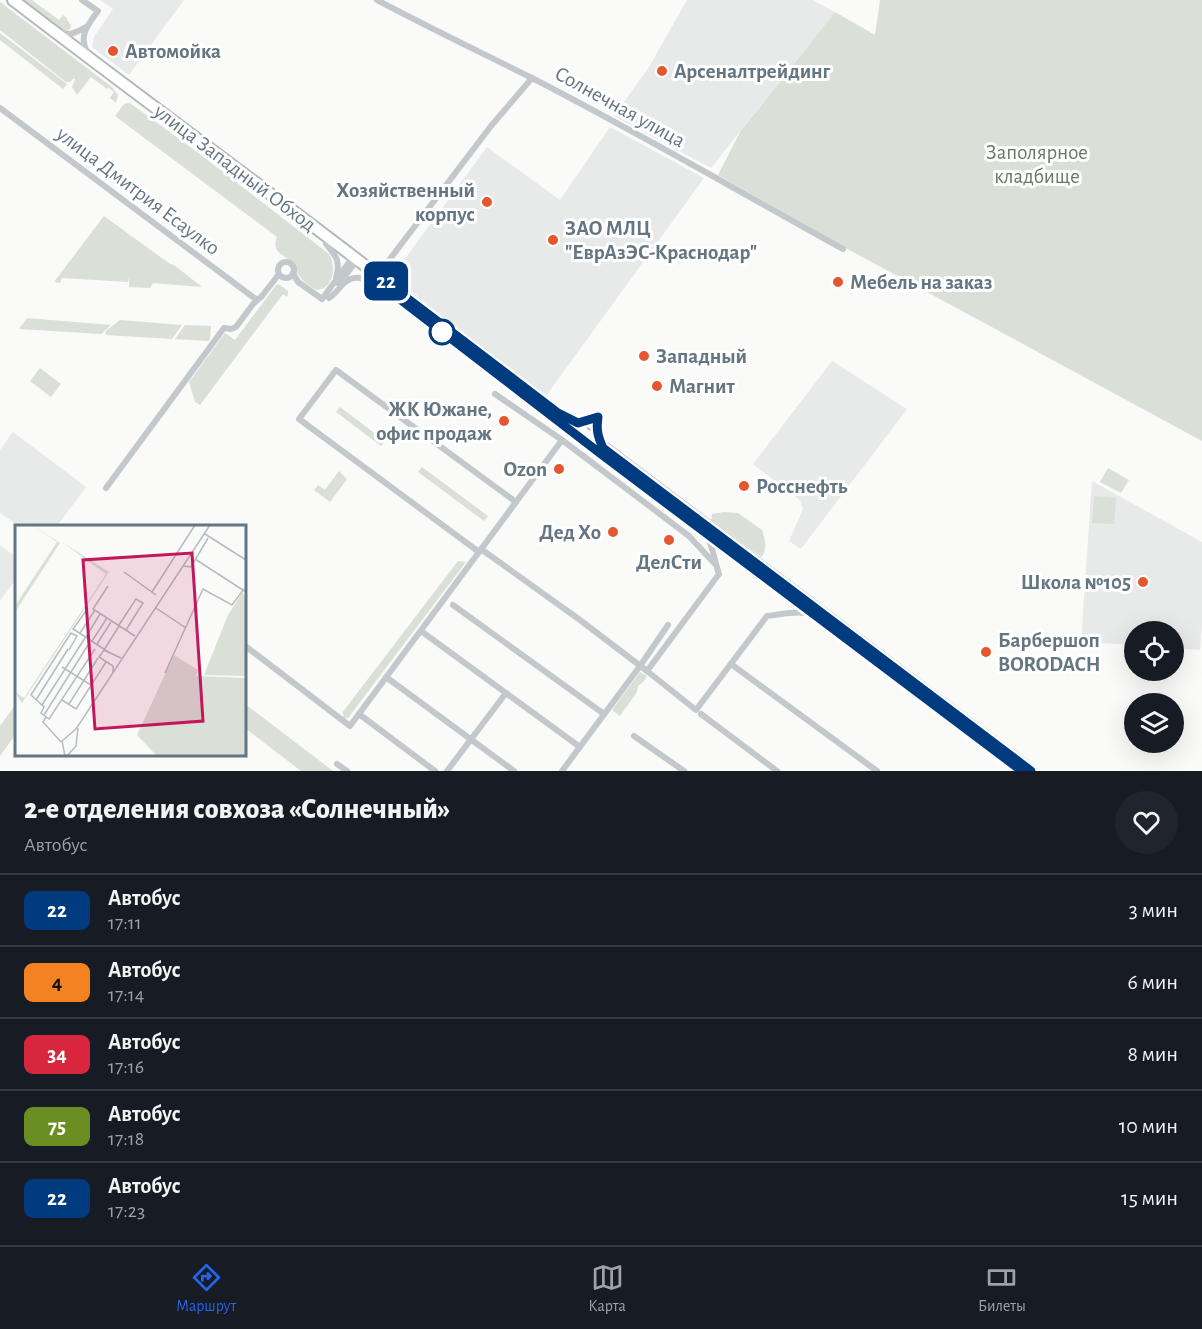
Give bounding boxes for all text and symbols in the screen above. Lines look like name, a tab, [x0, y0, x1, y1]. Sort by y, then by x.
place label: Автомойка	[125, 41, 221, 62]
marker: Автомойка	[106, 44, 120, 58]
place label: Арсеналтрейдинг	[674, 61, 831, 82]
street label: Солнечная улица	[551, 63, 689, 152]
marker: Арсеналтрейдинг	[655, 64, 669, 78]
street label: улица Западный Обход	[149, 100, 320, 236]
street label: улица Дмитрия Есаулко	[52, 122, 224, 259]
park label: Заполярное кладбище	[986, 142, 1088, 187]
place label: Хозяйственный корпус	[336, 180, 475, 225]
marker: Хозяйственный корпус	[480, 195, 494, 209]
place label: ЗАО МЛЦ "ЕврАзЭС-Краснодар"	[565, 218, 757, 263]
marker: ЗАО МЛЦ "ЕврАзЭС-Краснодар"	[546, 233, 560, 247]
line badge: 22	[359, 262, 413, 300]
text: 22	[376, 271, 396, 292]
place label: Мебель на заказ	[850, 272, 992, 293]
marker: Мебель на заказ	[831, 275, 845, 289]
unlabelled marker	[429, 319, 455, 345]
place label: Западный	[656, 346, 747, 367]
marker: Западный	[637, 349, 651, 363]
place label: Магнит	[669, 376, 735, 397]
marker: Магнит	[650, 379, 664, 393]
place label: ЖК Южане, офис продаж	[376, 399, 492, 444]
marker: ЖК Южане, офис продаж	[497, 414, 511, 428]
place label: Ozon	[503, 459, 547, 480]
marker: Ozon	[552, 462, 566, 476]
place label: Росснефть	[756, 476, 848, 497]
marker: Росснефть	[737, 479, 751, 493]
place label: Дед Хо	[539, 522, 601, 543]
inset map	[15, 525, 246, 756]
marker: Дед Хо	[606, 525, 620, 539]
marker: ДелСти	[662, 533, 676, 547]
place label: ДелСти	[636, 552, 702, 573]
place label: Школа №105	[1021, 572, 1131, 593]
marker: Школа №105	[1136, 575, 1150, 589]
map controls	[1124, 621, 1184, 753]
button: locate	[1124, 621, 1184, 681]
place label: Барбершоп BORODACH	[998, 630, 1100, 675]
marker: Барбершоп BORODACH	[979, 645, 993, 659]
button: layers	[1124, 693, 1184, 753]
button: heart	[1115, 791, 1178, 854]
text: 2-е отделения совхоза «Солнечный»	[24, 796, 450, 824]
text: Автобус	[24, 835, 88, 855]
text: Автобус	[108, 887, 181, 909]
text: 3 мин	[1129, 899, 1178, 921]
text: 22	[47, 900, 67, 921]
text: 17:11	[108, 913, 142, 933]
text: Автобус	[108, 959, 181, 981]
text: 6 мин	[1127, 971, 1178, 993]
text: 4	[52, 972, 62, 993]
text: 17:14	[108, 985, 144, 1005]
text: Автобус	[108, 1031, 181, 1053]
text: 8 мин	[1127, 1043, 1178, 1065]
text: 34	[47, 1044, 67, 1065]
text: 17:16	[108, 1057, 144, 1077]
text: Автобус	[108, 1103, 181, 1125]
text: 10 мин	[1119, 1115, 1178, 1137]
text: 75	[48, 1116, 66, 1137]
text: 17:18	[108, 1129, 144, 1149]
text: Автобус	[108, 1175, 181, 1197]
text: 15 мин	[1121, 1187, 1178, 1209]
text: 22	[47, 1188, 67, 1209]
text: 17:23	[108, 1201, 145, 1221]
tab: Маршрут	[176, 1261, 236, 1316]
tab: Карта	[588, 1261, 626, 1316]
tab: Билеты	[978, 1261, 1026, 1316]

